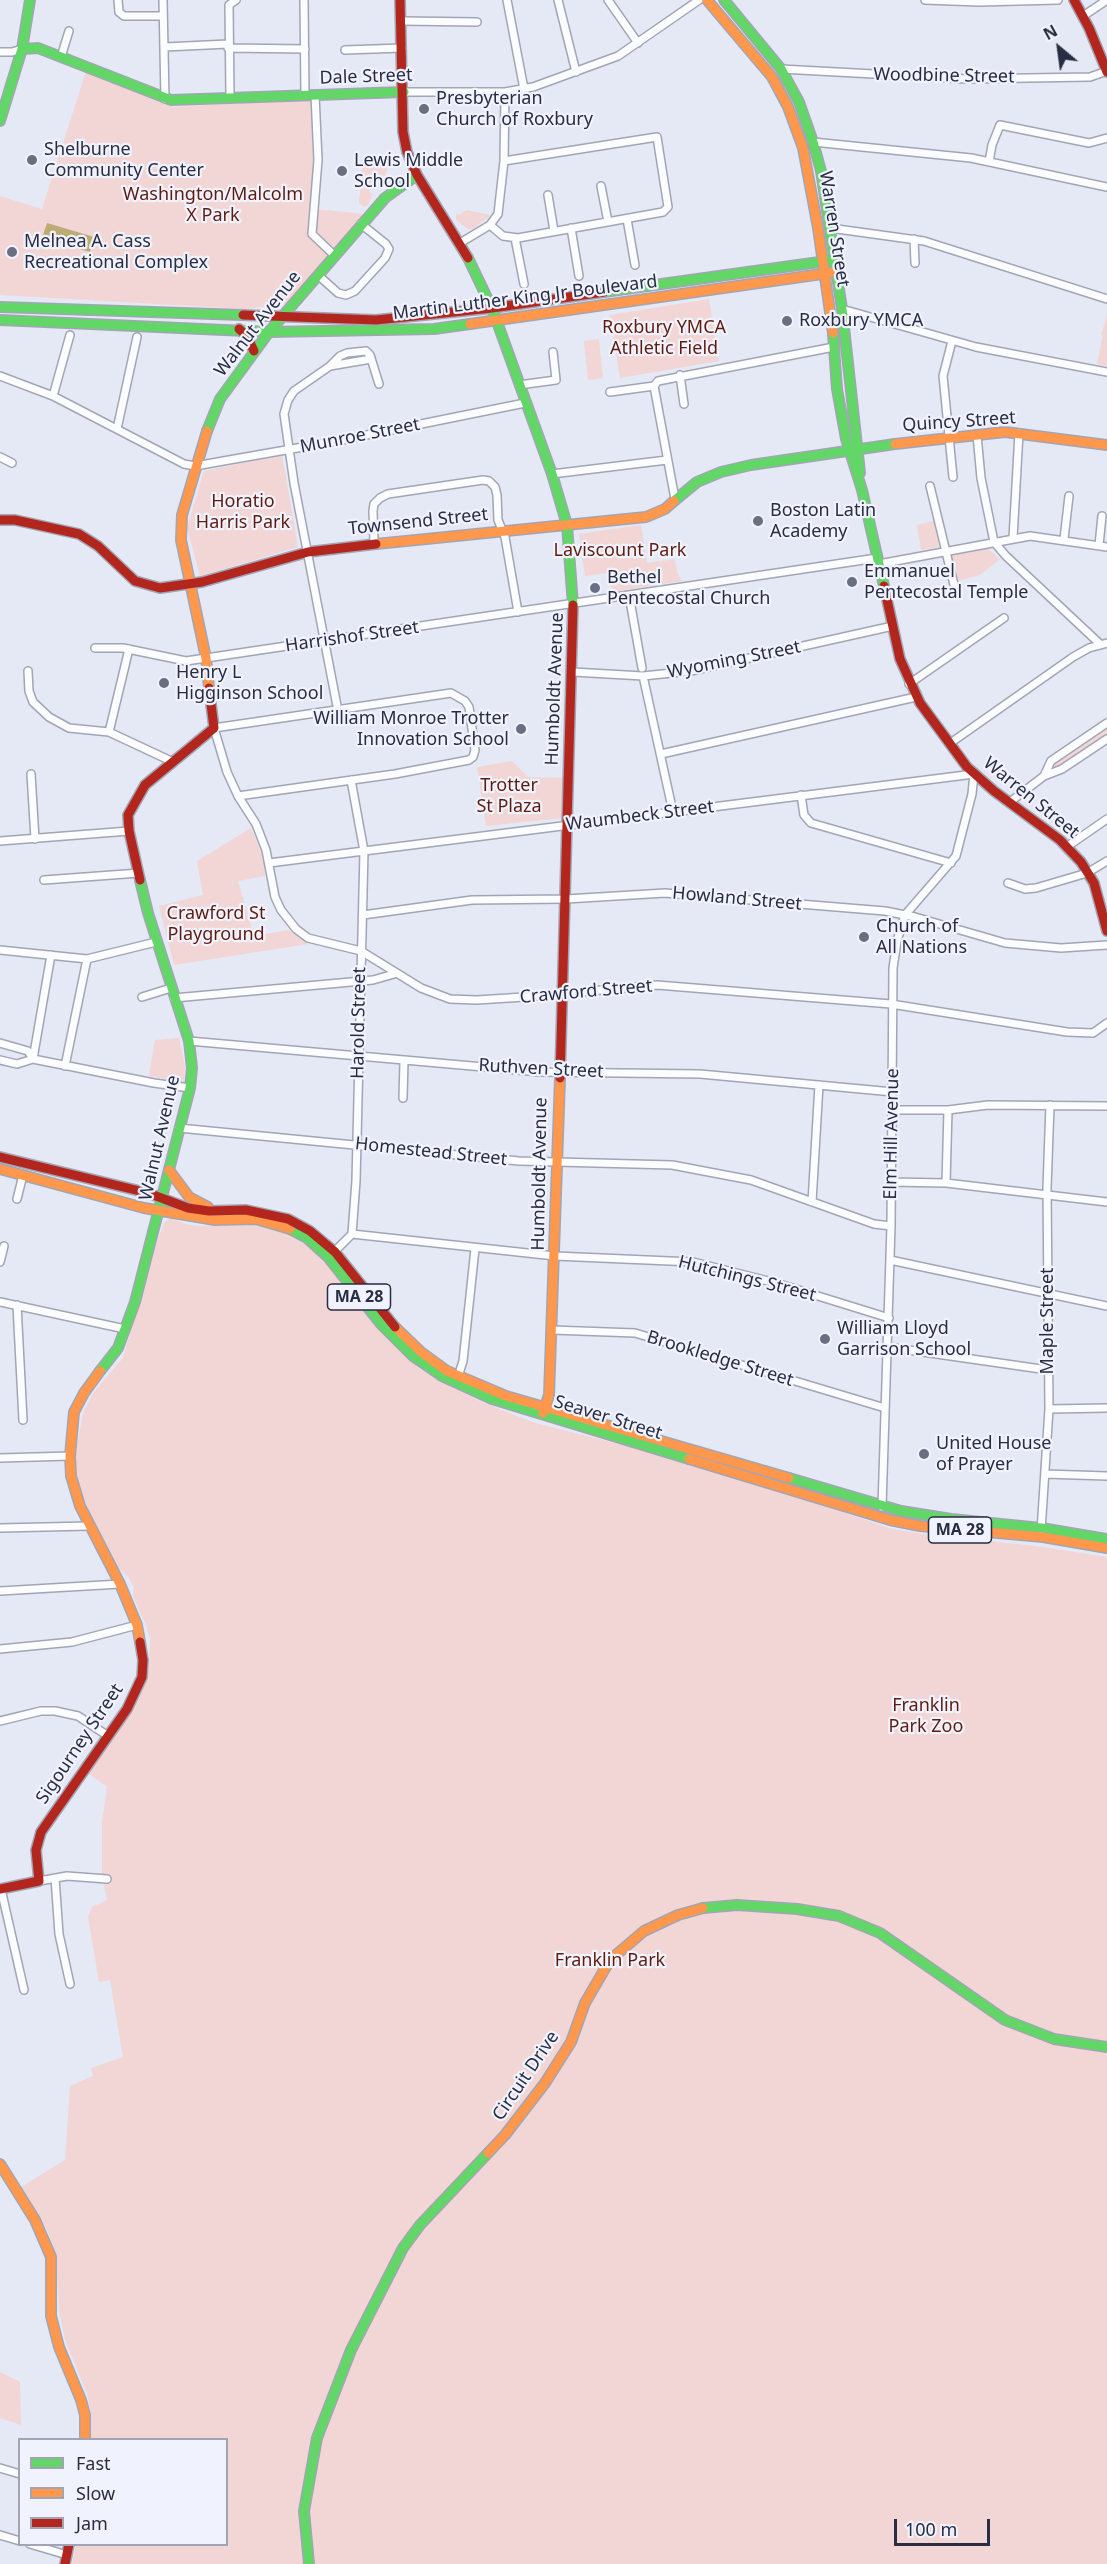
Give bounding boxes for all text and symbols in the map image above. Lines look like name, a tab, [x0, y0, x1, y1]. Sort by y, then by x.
north arrow	[1029, 18, 1089, 78]
text: N	[1039, 19, 1061, 45]
street label: Woodbine Street	[873, 64, 1015, 88]
street label: Dale Street	[319, 65, 413, 89]
place label: Presbyterian Church of Roxbury	[436, 88, 593, 130]
marker: Presbyterian Church of Roxbury	[417, 102, 431, 116]
place label: Shelburne Community Center	[44, 139, 204, 182]
place label: Lewis Middle School	[354, 150, 463, 192]
marker: Shelburne Community Center	[25, 153, 39, 167]
marker: Lewis Middle School	[335, 164, 349, 178]
street label: Warren Street	[814, 169, 854, 289]
park label: Washington/Malcolm X Park	[123, 184, 303, 226]
place label: Melnea A. Cass Recreational Complex	[24, 231, 208, 274]
marker: Melnea A. Cass Recreational Complex	[5, 245, 19, 259]
street label: Walnut Avenue	[210, 267, 306, 381]
street label: Martin Luther King Jr Boulevard	[391, 271, 659, 325]
place label: Roxbury YMCA	[799, 310, 923, 332]
marker: Roxbury YMCA	[780, 314, 794, 328]
park label: Roxbury YMCA Athletic Field	[602, 317, 726, 360]
street label: Quincy Street	[902, 407, 1016, 437]
street label: Munroe Street	[298, 414, 422, 458]
park label: Horatio Harris Park	[196, 491, 290, 534]
place label: Boston Latin Academy	[770, 500, 876, 542]
street label: Townsend Street	[347, 504, 489, 540]
marker: Boston Latin Academy	[751, 514, 765, 528]
park label: Laviscount Park	[554, 540, 686, 562]
place label: Emmanuel Pentecostal Temple	[864, 561, 1028, 604]
place label: Bethel Pentecostal Church	[607, 567, 770, 610]
marker: Emmanuel Pentecostal Temple	[845, 575, 859, 589]
marker: Bethel Pentecostal Church	[588, 581, 602, 595]
street label: Humboldt Avenue	[542, 612, 568, 766]
street label: Harrishof Street	[284, 617, 420, 657]
street label: Wyoming Street	[665, 636, 803, 684]
place label: Henry L Higginson School	[176, 662, 323, 704]
marker: Henry L Higginson School	[157, 676, 171, 690]
place label: William Monroe Trotter Innovation School	[313, 708, 509, 750]
marker: William Monroe Trotter Innovation School	[514, 722, 528, 736]
street label: Warren Street	[979, 753, 1083, 843]
park label: Trotter St Plaza	[476, 775, 542, 818]
street label: Waumbeck Street	[565, 796, 715, 836]
street label: Howland Street	[671, 883, 803, 915]
park label: Crawford St Playground	[167, 903, 265, 946]
place label: Church of All Nations	[876, 916, 967, 958]
marker: Church of All Nations	[857, 930, 871, 944]
street label: Harold Street	[347, 967, 371, 1079]
street label: Crawford Street	[519, 975, 653, 1009]
street label: Ruthven Street	[478, 1055, 604, 1083]
street label: Elm Hill Avenue	[880, 1068, 904, 1200]
street label: Walnut Avenue	[135, 1073, 185, 1203]
street label: Humboldt Avenue	[528, 1097, 552, 1251]
street label: Homestead Street	[354, 1133, 508, 1171]
street label: Hutchings Street	[676, 1251, 818, 1307]
street label: Maple Street	[1037, 1267, 1059, 1375]
road number: MA 28	[328, 1284, 391, 1310]
place label: William Lloyd Garrison School	[837, 1318, 971, 1360]
street label: Brookledge Street	[644, 1326, 796, 1392]
marker: William Lloyd Garrison School	[818, 1332, 832, 1346]
street label: Seaver Street	[551, 1391, 665, 1445]
place label: United House of Prayer	[936, 1433, 1051, 1476]
marker: United House of Prayer	[917, 1447, 931, 1461]
road number: MA 28	[928, 1517, 992, 1543]
street label: Sigourney Street	[32, 1680, 128, 1808]
park label: Franklin Park Zoo	[889, 1695, 963, 1738]
park label: Franklin Park	[555, 1950, 665, 1972]
street label: Circuit Drive	[488, 2027, 564, 2125]
legend	[18, 2438, 228, 2546]
text: Fast	[76, 2451, 111, 2475]
text: Slow	[76, 2481, 115, 2505]
scale bar	[897, 2507, 993, 2545]
text: Jam	[76, 2511, 108, 2535]
text: 100 m	[905, 2517, 957, 2541]

